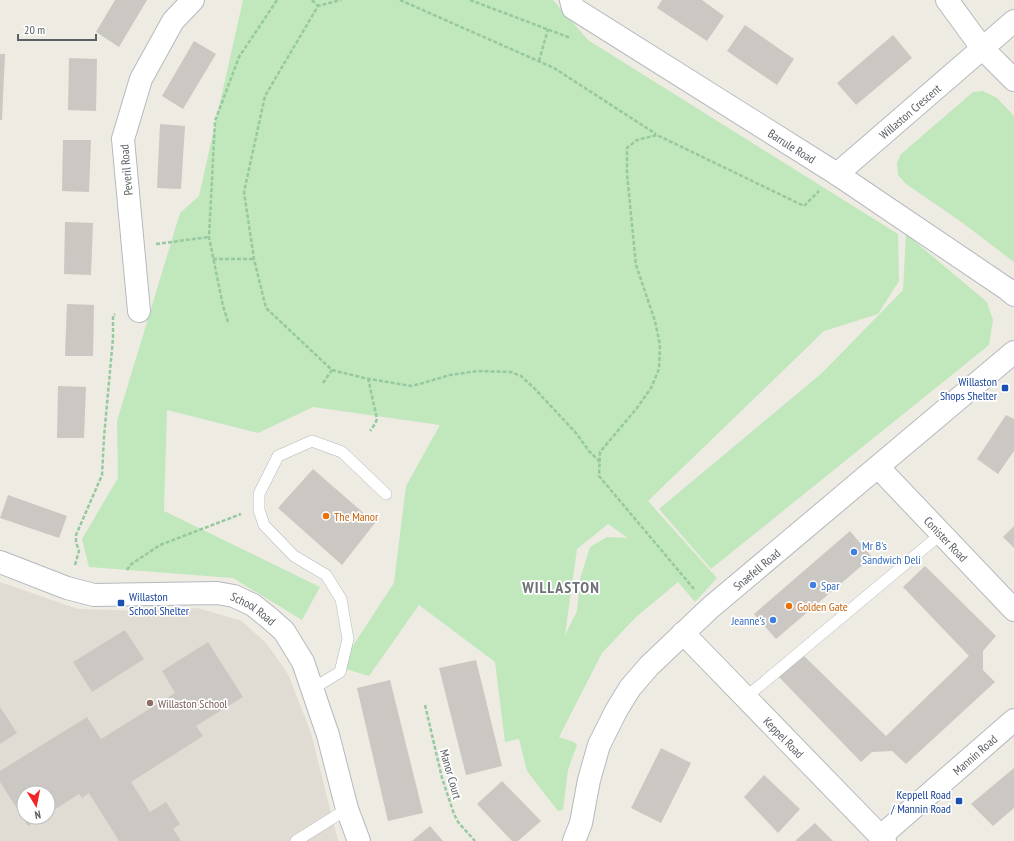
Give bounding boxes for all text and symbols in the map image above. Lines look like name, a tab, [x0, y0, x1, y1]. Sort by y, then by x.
scale bar	[18, 16, 96, 42]
text: 20 m	[24, 22, 45, 37]
street label: Willaston Crescent	[876, 80, 944, 142]
street label: Barrule Road	[766, 125, 819, 166]
street label: Peveril Road	[116, 144, 136, 196]
place label: Willaston Shops Shelter	[940, 374, 998, 403]
marker: Willaston Shops Shelter	[1000, 383, 1010, 393]
place label: The Manor	[334, 509, 379, 524]
marker: The Manor	[321, 511, 331, 521]
street label: Conister Road	[921, 513, 971, 565]
place label: Mr B's Sandwich Deli	[862, 538, 921, 567]
street label: Snaefell Road	[730, 545, 783, 593]
marker: Mr B's Sandwich Deli	[849, 547, 859, 557]
district label: WILLASTON	[521, 577, 600, 597]
place label: Spar	[821, 578, 840, 593]
marker: Spar	[808, 580, 818, 590]
street label: School Road	[229, 588, 279, 628]
place label: Willaston School Shelter	[129, 589, 190, 618]
marker: Willaston School Shelter	[116, 598, 126, 608]
place label: Golden Gate	[797, 599, 848, 614]
marker: Golden Gate	[784, 601, 794, 611]
place label: Jeanne's	[730, 613, 765, 628]
marker: Jeanne's	[768, 615, 778, 625]
place label: Willaston School	[158, 696, 227, 711]
marker: Willaston School	[145, 698, 155, 708]
street label: Keppel Road	[761, 713, 807, 761]
street label: Mannin Road	[949, 731, 1000, 778]
street label: Manor Court	[437, 747, 465, 801]
north arrow	[16, 785, 56, 825]
place label: Keppell Road / Mannin Road	[890, 787, 951, 816]
marker: Keppell Road / Mannin Road	[954, 796, 964, 806]
text: N	[34, 807, 42, 822]

